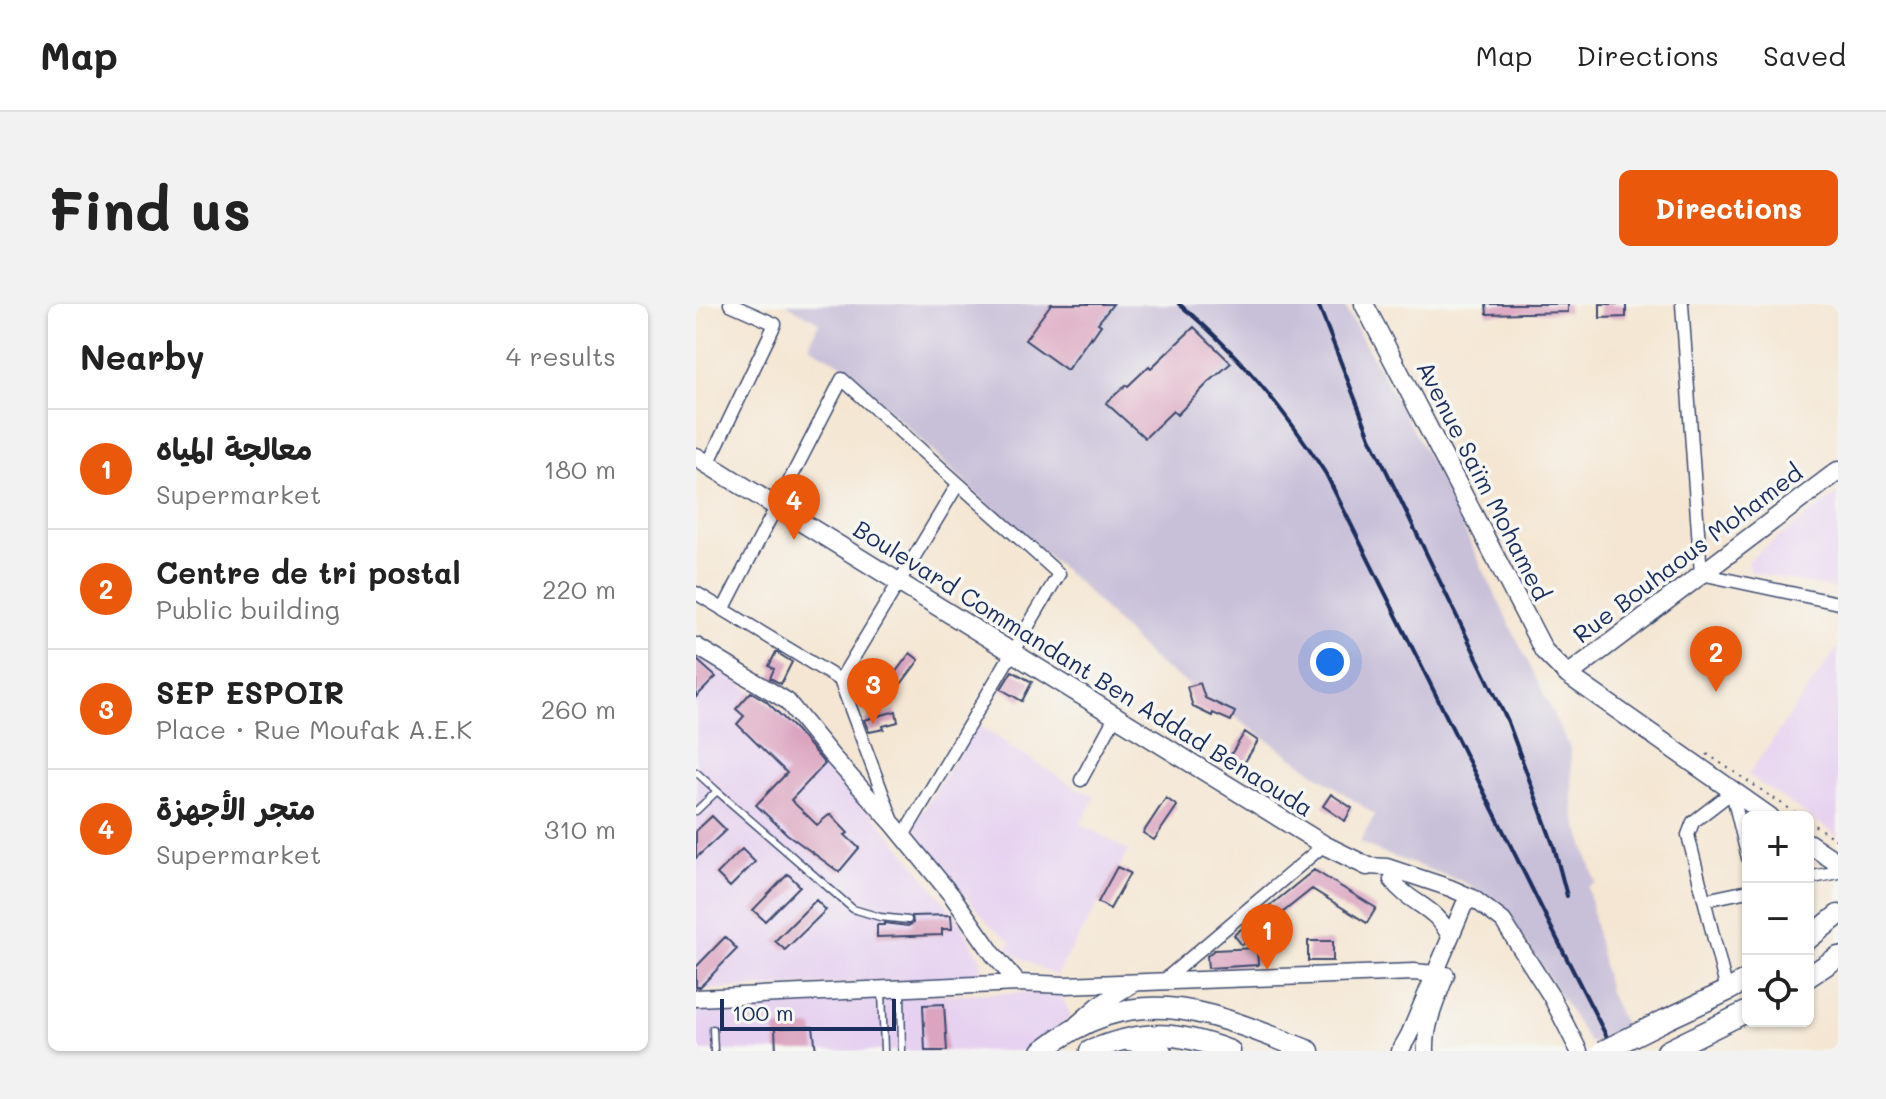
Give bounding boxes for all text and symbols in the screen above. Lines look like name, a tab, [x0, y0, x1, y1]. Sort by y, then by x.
text: Map	[40, 30, 118, 80]
text: Map	[1476, 37, 1533, 73]
text: Directions	[1577, 37, 1719, 73]
text: Saved	[1763, 37, 1846, 73]
button: Directions	[1619, 170, 1838, 246]
text: Find us	[48, 172, 251, 245]
text: Nearby	[80, 334, 205, 379]
text: 4 results	[506, 339, 616, 373]
street label: Avenue Saïm Mohamed	[1410, 355, 1558, 605]
text: معالجة المياه	[156, 428, 312, 468]
text: 1	[100, 452, 112, 486]
text: 180 m	[544, 452, 616, 486]
street label: Rue Bouhaous Mohamed	[1566, 456, 1808, 649]
pin: 4	[768, 474, 820, 540]
text: Supermarket	[156, 477, 321, 511]
street label: Boulevard Commandant Ben Addad Benaouda	[848, 512, 1319, 823]
text: Centre de tri postal	[156, 552, 461, 592]
text: 2	[99, 572, 113, 606]
text: 220 m	[542, 572, 616, 606]
text: Public building	[156, 592, 340, 626]
pin: 2	[1690, 626, 1742, 692]
your location	[1310, 642, 1350, 682]
pin: 3	[847, 658, 899, 724]
text: SEP ESPOIR	[156, 672, 344, 712]
text: 3	[98, 692, 114, 726]
text: 260 m	[541, 692, 616, 726]
text: Place · Rue Moufak A.E.K	[156, 712, 472, 746]
text: متجر الأجهزة	[156, 788, 316, 828]
map controls	[1742, 811, 1814, 1027]
button: +	[1742, 811, 1814, 883]
text: 4	[98, 812, 114, 846]
text: 310 m	[544, 812, 616, 846]
text: Supermarket	[156, 837, 321, 871]
button: −	[1742, 883, 1814, 955]
pin: 1	[1241, 904, 1293, 970]
button: locate	[1742, 955, 1814, 1027]
scale bar	[720, 995, 896, 1031]
text: 100 m	[732, 998, 794, 1027]

